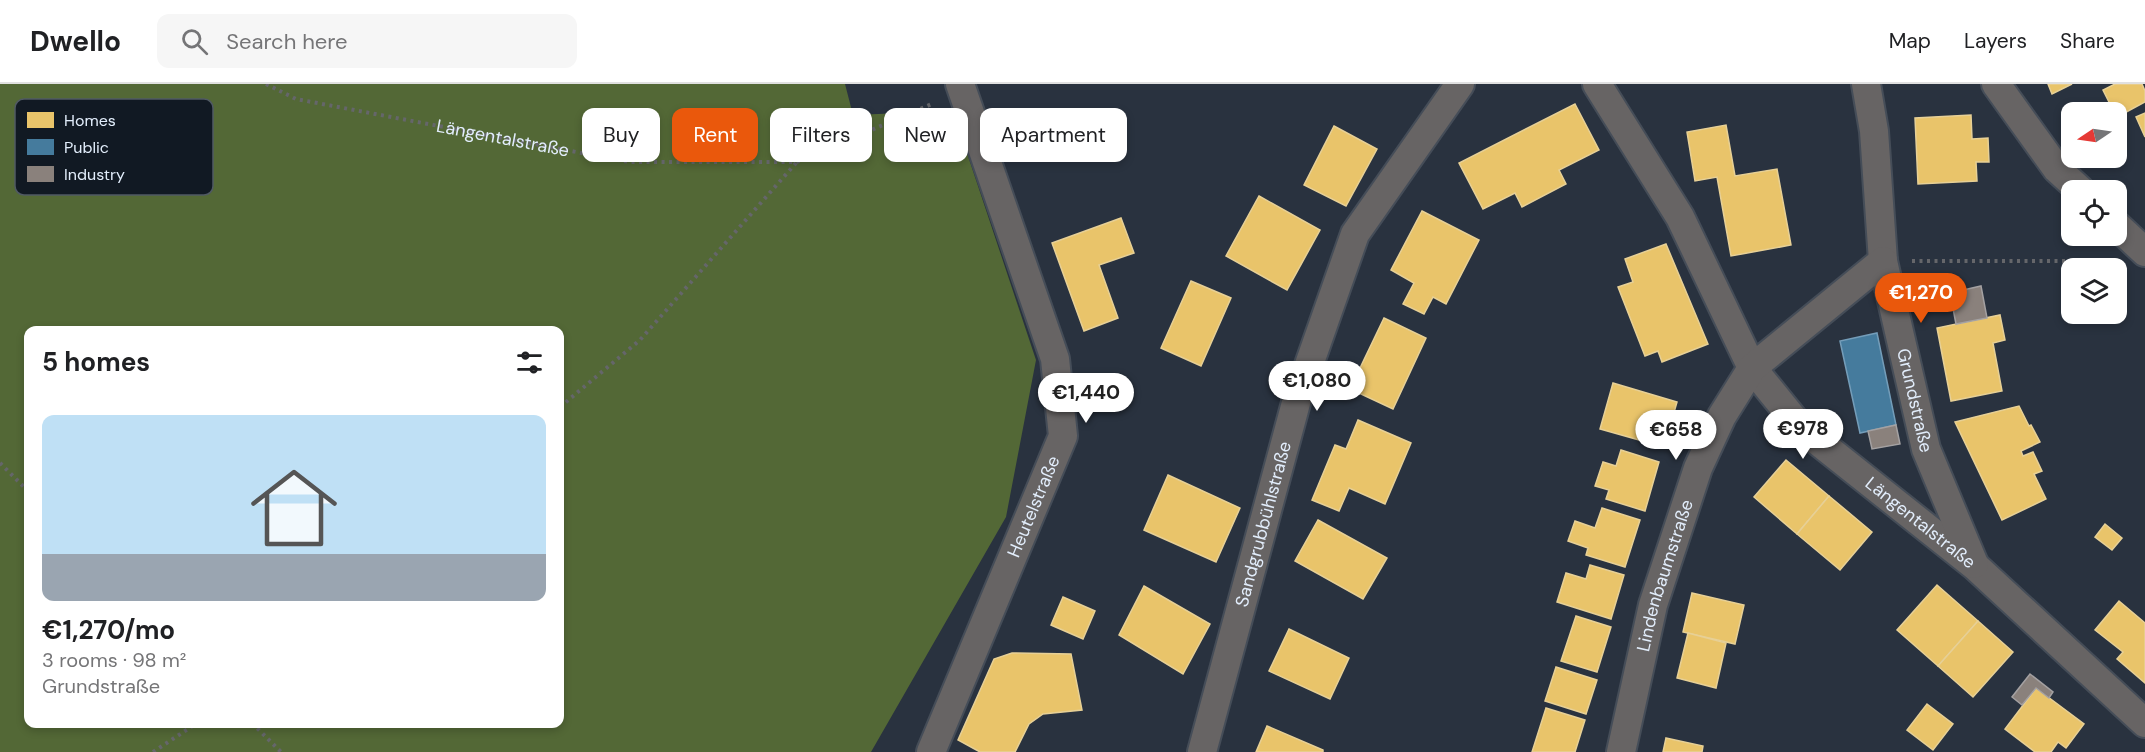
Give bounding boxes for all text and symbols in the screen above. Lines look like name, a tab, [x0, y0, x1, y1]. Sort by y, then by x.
search box	[157, 14, 577, 68]
text: Dwello	[30, 23, 121, 60]
icon: search	[178, 25, 211, 58]
text: Search here	[226, 27, 348, 56]
text: Map	[1889, 27, 1931, 55]
text: Layers	[1964, 27, 2027, 55]
text: Share	[2060, 27, 2115, 55]
legend	[15, 99, 213, 195]
north arrow	[2061, 102, 2127, 168]
map controls	[2061, 102, 2127, 324]
chip: Buy	[582, 108, 660, 162]
chip: Rent	[672, 108, 758, 162]
chip: Filters	[770, 108, 872, 162]
chip: New	[884, 108, 968, 162]
chip: Apartment	[980, 108, 1127, 162]
text: Homes	[64, 110, 116, 131]
street label: Längentalstraße	[434, 114, 571, 162]
text: Public	[64, 137, 109, 158]
text: Industry	[64, 164, 125, 185]
button: locate	[2061, 180, 2127, 246]
button: layers	[2061, 258, 2127, 324]
pin: €1,270	[1872, 273, 1970, 324]
text: €1,270	[1889, 279, 1953, 305]
text: 5 homes	[42, 345, 150, 379]
icon: filters	[513, 346, 546, 379]
street label: Grundstraße	[1891, 346, 1938, 455]
pin: €1,080	[1268, 361, 1366, 412]
text: €1,080	[1283, 367, 1351, 393]
pin: €1,440	[1037, 373, 1135, 424]
text: €1,440	[1052, 379, 1120, 405]
pin: €978	[1767, 409, 1839, 460]
pin: €658	[1640, 410, 1712, 461]
text: €978	[1777, 415, 1829, 441]
text: €658	[1649, 416, 1703, 442]
street label: Sandgrubbühlstraße	[1230, 439, 1297, 609]
street label: Heutelstraße	[1002, 452, 1065, 561]
icon: home	[240, 454, 348, 562]
street label: Längentalstraße	[1860, 471, 1981, 574]
street label: Lindenbaumstraße	[1631, 496, 1699, 654]
text: €1,270/mo	[42, 613, 175, 647]
text: 3 rooms · 98 m²	[42, 647, 186, 673]
text: Grundstraße	[42, 673, 160, 699]

